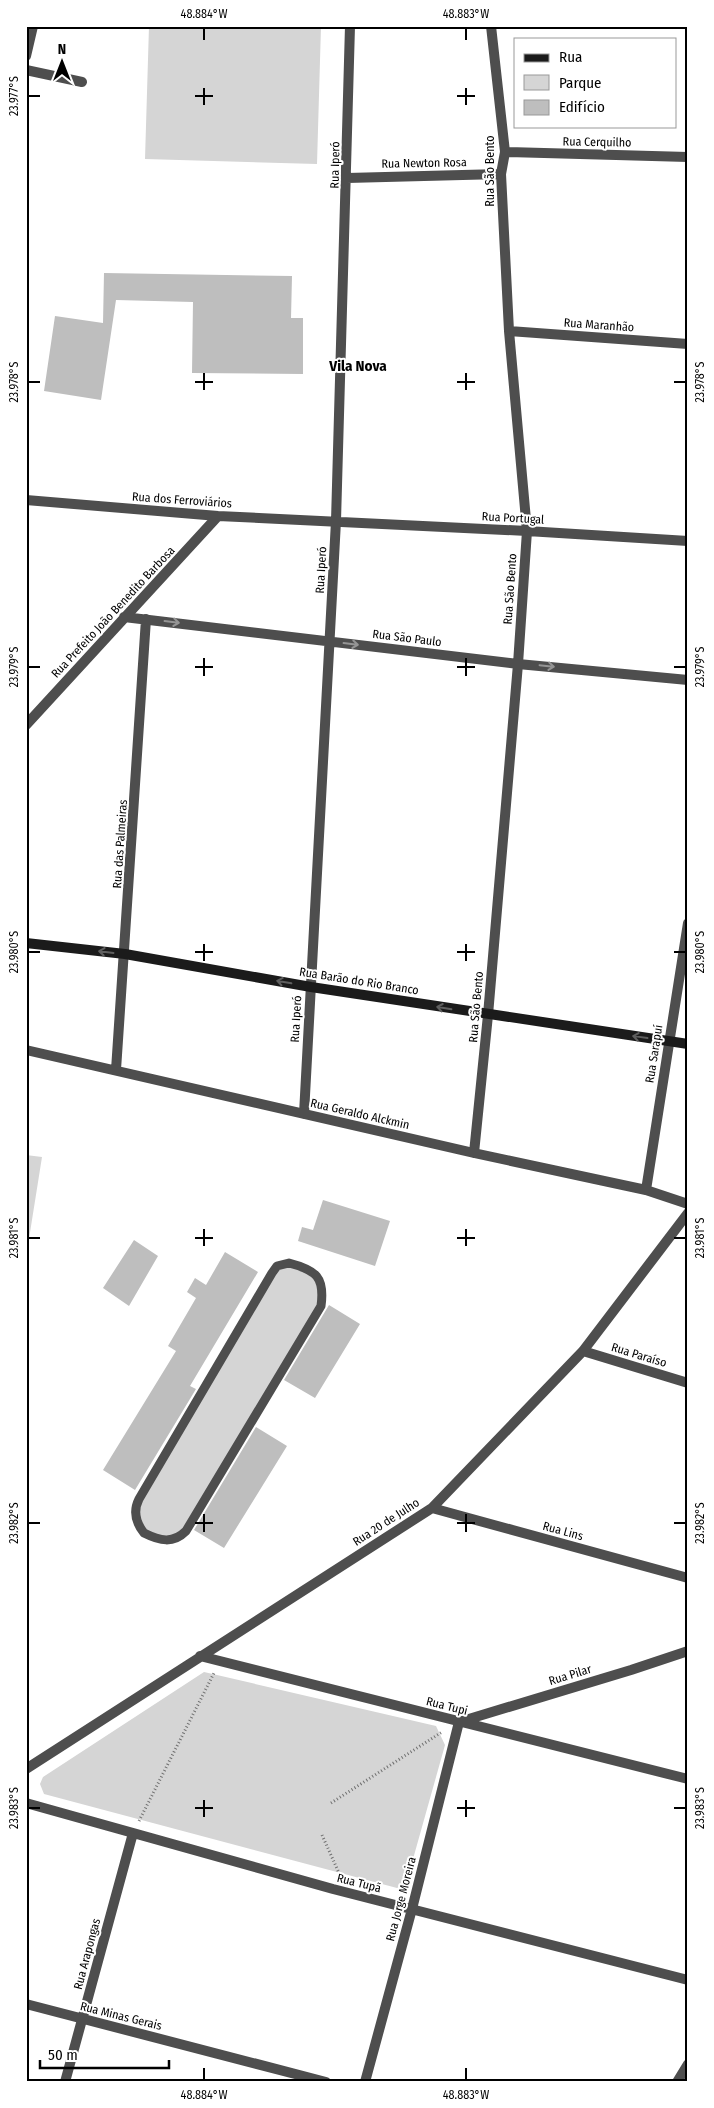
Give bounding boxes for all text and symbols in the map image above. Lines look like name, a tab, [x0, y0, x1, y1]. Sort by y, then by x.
text: 48.884°W	[181, 7, 227, 21]
text: 48.883°W	[443, 7, 489, 21]
north arrow	[38, 38, 88, 88]
legend	[514, 38, 676, 128]
text: N	[58, 41, 66, 58]
text: Rua	[559, 48, 582, 66]
text: Parque	[559, 74, 602, 92]
text: 23.977°S	[7, 76, 21, 116]
text: Edifício	[559, 98, 605, 116]
street label: Rua Cerquilho	[563, 134, 631, 150]
street label: Rua São Bento	[483, 135, 497, 207]
street label: Rua Iperó	[328, 141, 342, 189]
street label: Rua Newton Rosa	[381, 155, 467, 171]
street label: Rua Maranhão	[563, 316, 635, 334]
district label: Vila Nova	[328, 357, 387, 375]
text: 23.978°S	[7, 362, 21, 402]
text: 23.978°S	[693, 362, 707, 402]
street label: Rua dos Ferroviários	[132, 490, 232, 510]
street label: Rua Portugal	[481, 509, 545, 527]
street label: Rua Prefeito João Benedito Barbosa	[48, 543, 178, 681]
street label: Rua Iperó	[313, 546, 329, 594]
street label: Rua São Bento	[501, 553, 519, 625]
one-way arrow	[164, 617, 180, 627]
street label: Rua São Paulo	[372, 627, 442, 649]
one-way arrow	[343, 639, 359, 649]
text: 23.979°S	[7, 647, 21, 687]
text: 23.979°S	[693, 647, 707, 687]
one-way arrow	[539, 662, 555, 671]
street label: Rua das Palmeiras	[110, 799, 130, 889]
text: 23.980°S	[7, 931, 21, 973]
text: 23.980°S	[693, 931, 707, 973]
one-way arrow	[99, 947, 115, 957]
street label: Rua Barão do Rio Branco	[298, 965, 420, 997]
street label: Rua São Bento	[466, 971, 486, 1043]
one-way arrow	[276, 976, 292, 986]
street label: Rua Iperó	[288, 995, 304, 1043]
one-way arrow	[437, 1002, 453, 1012]
street label: Rua Sarapuí	[642, 1024, 666, 1084]
one-way arrow	[632, 1031, 648, 1041]
street label: Rua Geraldo Alckmin	[309, 1096, 411, 1132]
text: 23.981°S	[7, 1218, 21, 1258]
text: 23.981°S	[693, 1218, 707, 1258]
street label: Rua Paraíso	[610, 1340, 668, 1370]
street label: Rua 20 de Julho	[350, 1495, 422, 1549]
text: 23.982°S	[7, 1502, 21, 1544]
text: 23.982°S	[693, 1502, 707, 1544]
street label: Rua Lins	[541, 1519, 585, 1543]
street label: Rua Pilar	[547, 1662, 594, 1688]
street label: Rua Tupi	[425, 1694, 469, 1718]
text: 23.983°S	[7, 1787, 21, 1829]
text: 23.983°S	[693, 1787, 707, 1829]
street label: Rua Jorge Moreira	[383, 1855, 419, 1943]
street label: Rua Tupã	[335, 1871, 383, 1895]
street label: Rua Arapongas	[71, 1917, 103, 1991]
street label: Rua Minas Gerais	[79, 1999, 163, 2033]
scale bar	[40, 2038, 169, 2070]
text: 50 m	[48, 2046, 78, 2064]
text: 48.884°W	[181, 2088, 227, 2102]
text: 48.883°W	[443, 2088, 489, 2102]

